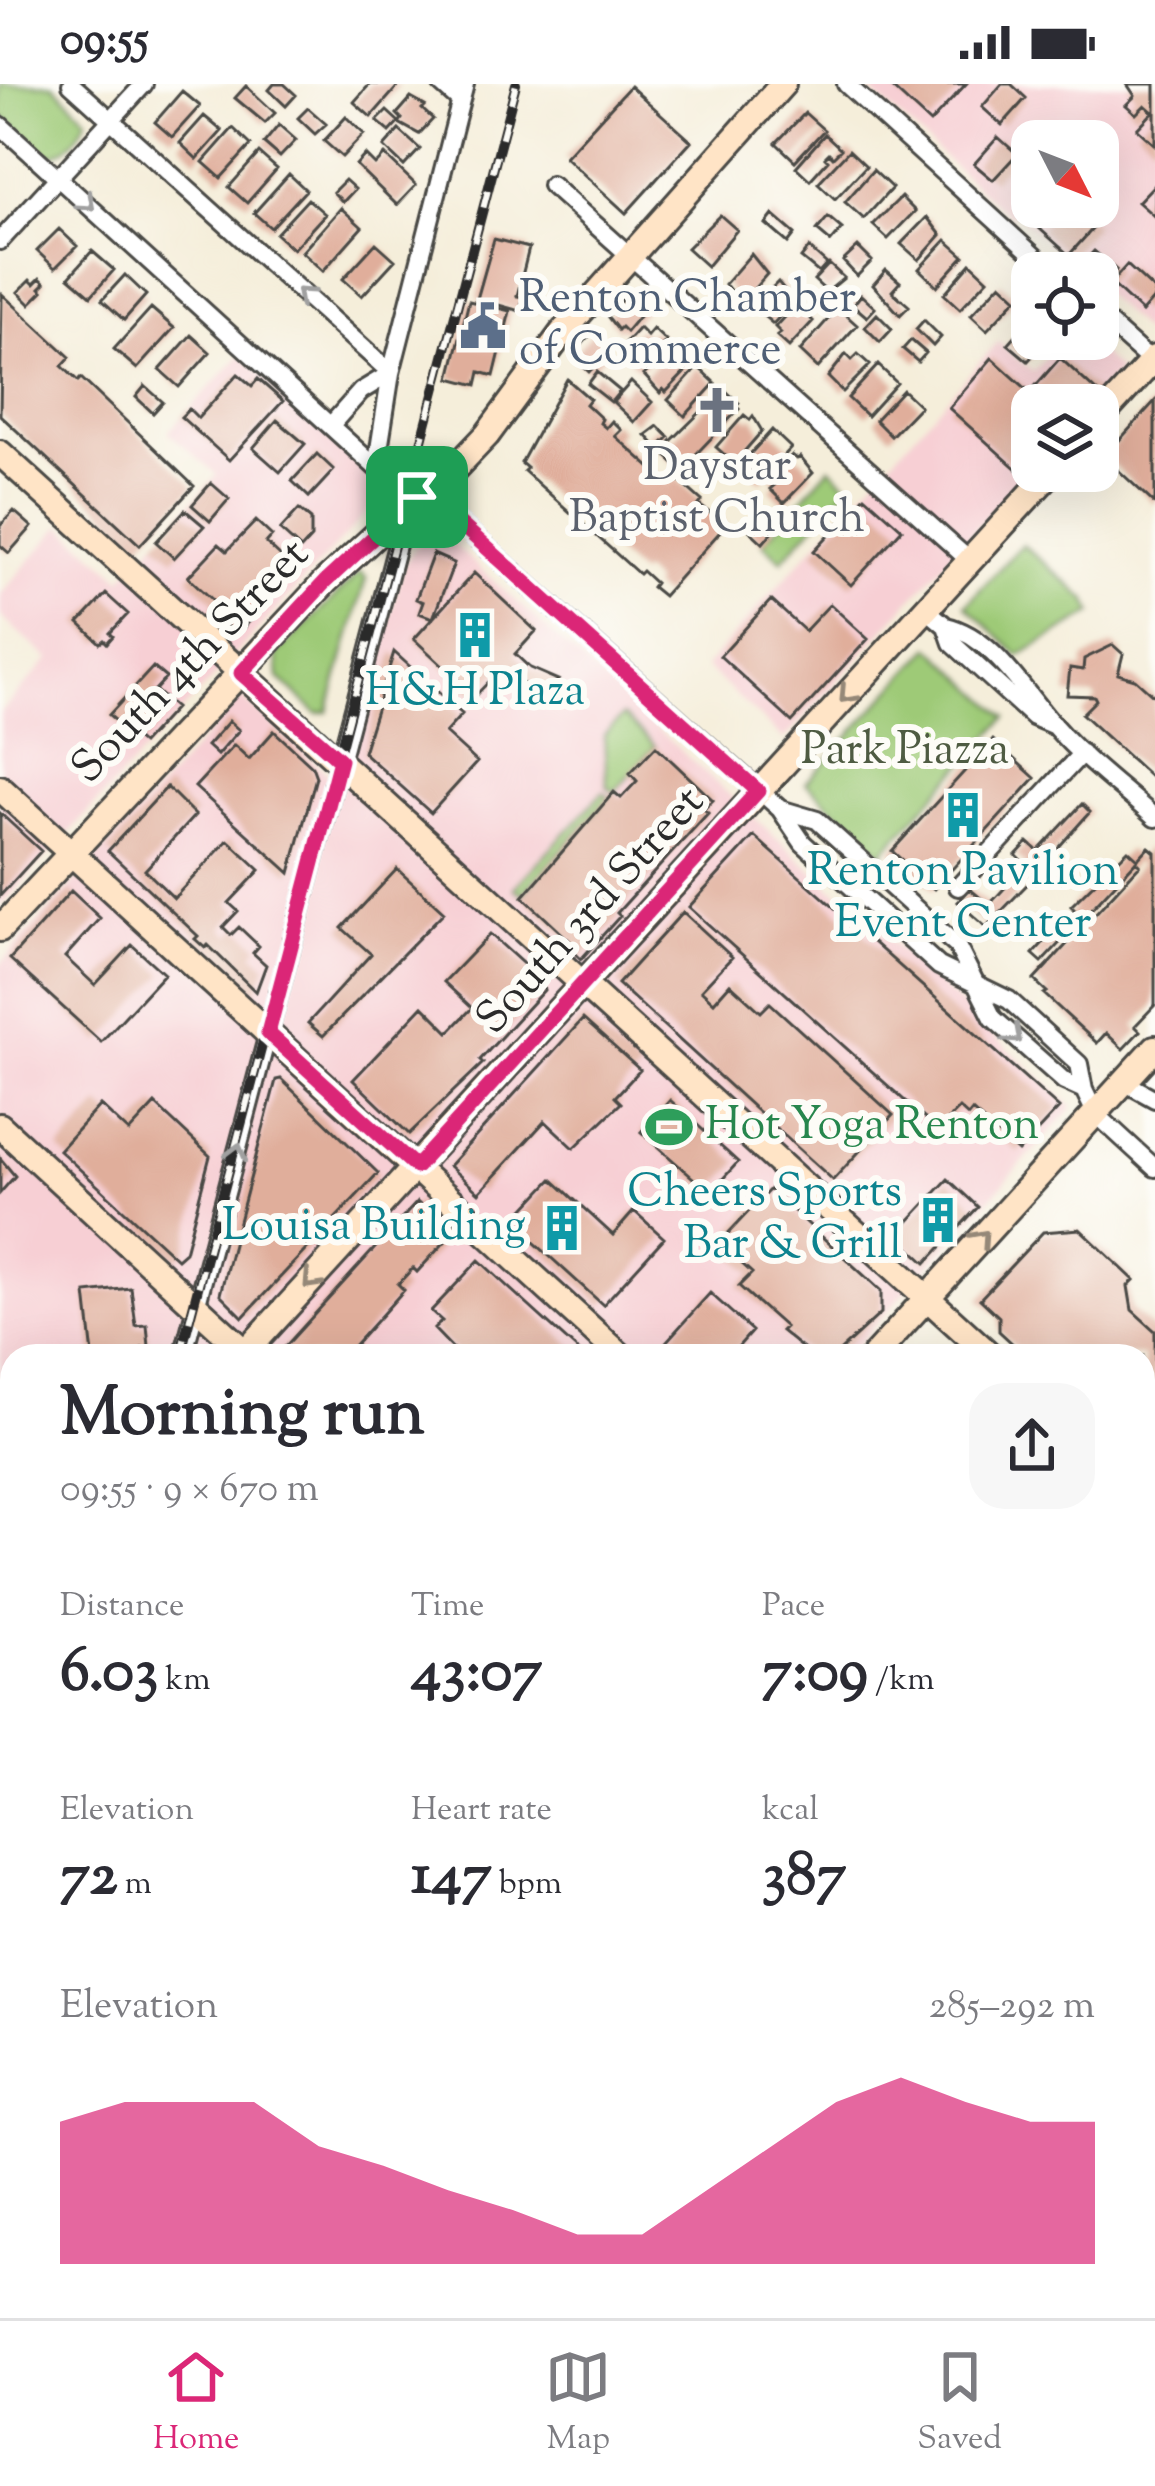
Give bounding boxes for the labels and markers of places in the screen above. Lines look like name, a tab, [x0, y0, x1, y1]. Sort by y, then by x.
place label: Renton Chamber of Commerce	[519, 268, 856, 385]
public building icon: Renton Chamber of Commerce	[458, 301, 508, 351]
church icon: Daystar Baptist Church	[692, 385, 742, 435]
place label: Daystar Baptist Church	[569, 436, 865, 553]
pin	[366, 446, 468, 548]
building icon: H&H Plaza	[450, 610, 500, 660]
place label: H&H Plaza	[365, 661, 585, 726]
building icon: Renton Pavilion Event Center	[938, 790, 988, 840]
place label: Renton Pavilion Event Center	[807, 841, 1119, 958]
place label: Hot Yoga Renton	[705, 1095, 1039, 1160]
sports icon: Hot Yoga Renton	[644, 1102, 694, 1152]
place label: Cheers Sports Bar & Grill	[627, 1162, 902, 1279]
building icon: Cheers Sports Bar & Grill	[913, 1195, 963, 1245]
place label: Louisa Building	[222, 1196, 526, 1261]
building icon: Louisa Building	[537, 1203, 587, 1253]

